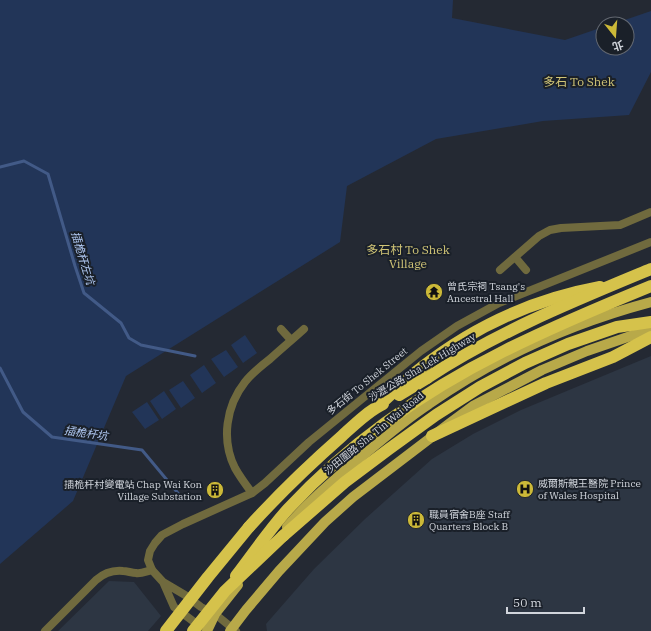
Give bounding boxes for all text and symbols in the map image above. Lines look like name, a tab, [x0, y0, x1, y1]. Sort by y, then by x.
north arrow	[595, 16, 635, 56]
text: 北	[611, 37, 625, 54]
district label: 多石 To Shek	[543, 74, 615, 89]
water label: 插桅杆左坑	[68, 230, 98, 288]
district label: 多石村 To Shek Village	[366, 242, 450, 271]
place label: 曾氏宗祠 Tsang's Ancestral Hall	[447, 280, 525, 305]
temple icon: 曾氏宗祠 Tsang's Ancestral Hall	[424, 282, 444, 302]
street label: 沙瀝公路 Sha Lek Highway	[366, 329, 478, 404]
street label: 多石街 To Shek Street	[324, 344, 410, 418]
street label: 沙田圍路 Sha Tin Wai Road	[322, 389, 426, 477]
water label: 插桅杆坑	[63, 423, 111, 443]
place label: 威爾斯親王醫院 Prince of Wales Hospital	[538, 477, 641, 502]
place label: 插桅杆村變電站 Chap Wai Kon Village Substation	[64, 478, 203, 503]
hospital icon: 威爾斯親王醫院 Prince of Wales Hospital	[515, 479, 535, 499]
building icon: 插桅杆村變電站 Chap Wai Kon Village Substation	[205, 480, 225, 500]
place label: 職員宿舍B座 Staff Quarters Block B	[429, 508, 510, 533]
building icon: 職員宿舍B座 Staff Quarters Block B	[406, 510, 426, 530]
scale bar	[507, 589, 584, 615]
text: 50 m	[513, 595, 542, 610]

